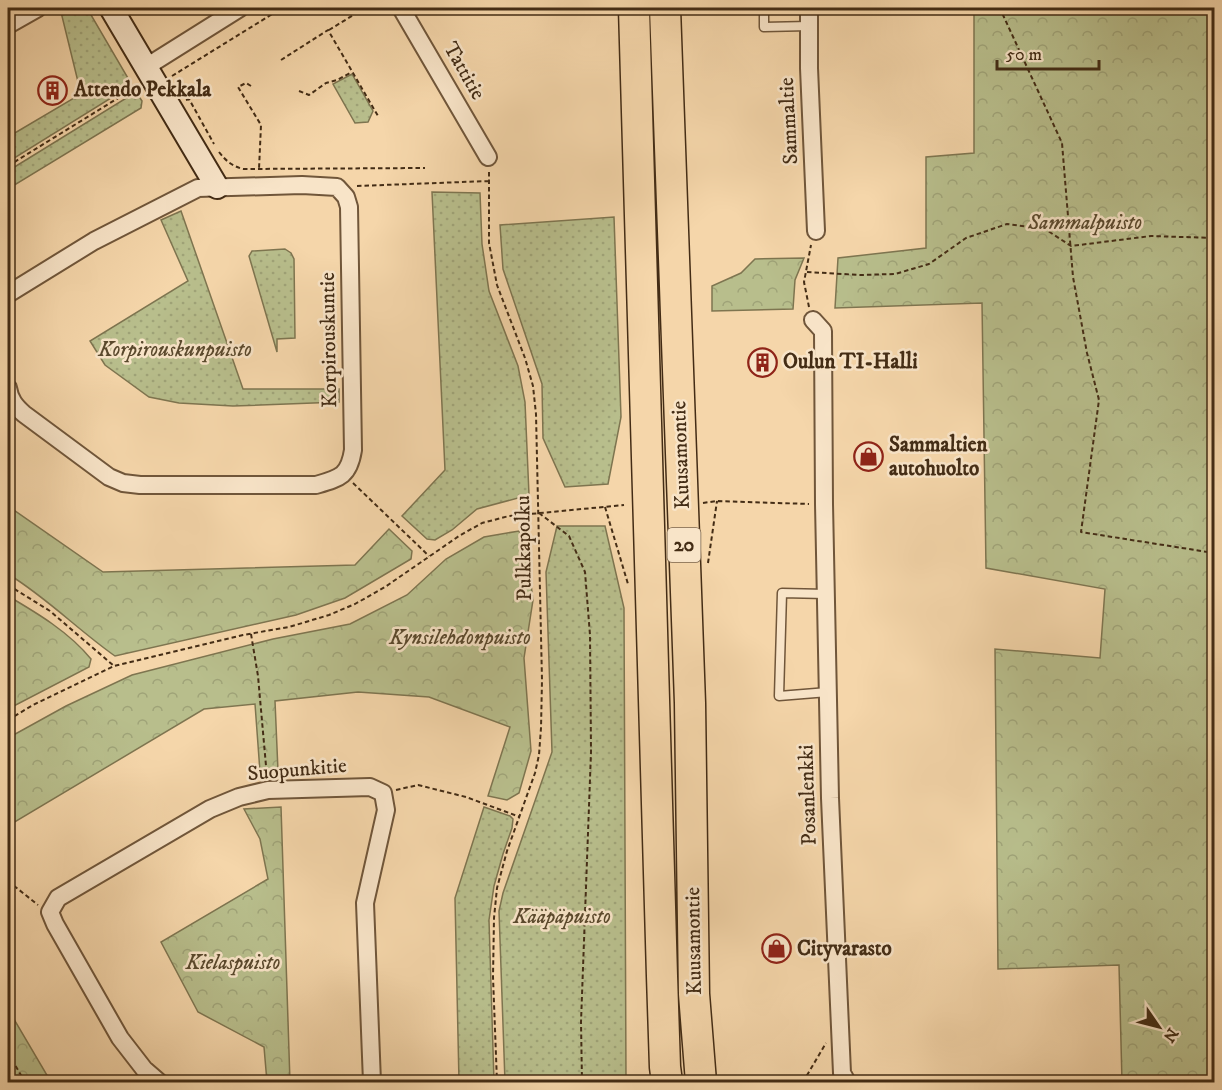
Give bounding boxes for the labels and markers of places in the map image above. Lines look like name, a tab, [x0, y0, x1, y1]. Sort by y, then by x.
building icon: Attendo Pekkala	[37, 74, 69, 106]
place label: Attendo Pekkala	[73, 77, 212, 103]
building icon: Oulun TI-Halli	[746, 346, 778, 378]
place label: Oulun TI-Halli	[783, 349, 918, 375]
place label: Sammaltien autohuolto	[889, 432, 988, 482]
shop icon: Sammaltien autohuolto	[852, 441, 884, 473]
shop icon: Cityvarasto	[760, 933, 792, 965]
place label: Cityvarasto	[797, 936, 892, 962]

